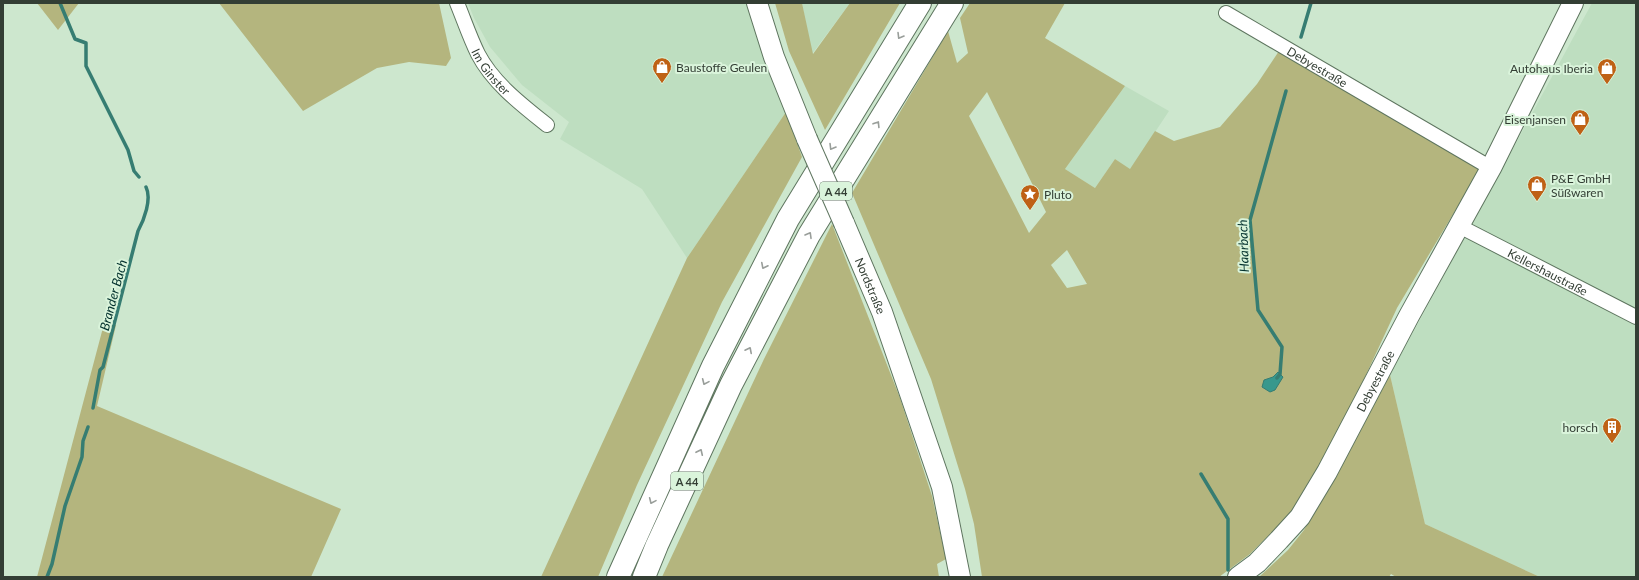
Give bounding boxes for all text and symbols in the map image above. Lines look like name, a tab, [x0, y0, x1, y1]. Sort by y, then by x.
one-way arrow	[897, 32, 905, 39]
street label: Debyestraße	[1285, 43, 1350, 90]
street label: Im Ginster	[469, 46, 514, 98]
shop icon: Baustoffe Geulen	[651, 56, 673, 84]
shop icon: Autohaus Iberia	[1596, 57, 1618, 85]
place label: Baustoffe Geulen	[676, 60, 767, 75]
place label: Autohaus Iberia	[1510, 61, 1593, 76]
shop icon: Eisenjansen	[1569, 108, 1591, 136]
place label: Eisenjansen	[1504, 112, 1566, 127]
one-way arrow	[872, 121, 880, 128]
one-way arrow	[830, 143, 837, 150]
place label: P&E GmbH Süßwaren	[1551, 171, 1611, 200]
shop icon: P&E GmbH Süßwaren	[1526, 174, 1548, 202]
road number: A 44	[820, 182, 852, 200]
place icon: Pluto	[1019, 183, 1041, 211]
place label: Pluto	[1044, 187, 1072, 202]
water label: Haarbach	[1234, 219, 1252, 273]
one-way arrow	[804, 232, 811, 239]
street label: Kellershaustraße	[1505, 245, 1590, 298]
street label: Nordstraße	[852, 255, 889, 316]
water label: Brander Bach	[96, 258, 130, 332]
one-way arrow	[761, 262, 769, 269]
one-way arrow	[744, 347, 751, 354]
street label: Debyestraße	[1353, 348, 1397, 414]
one-way arrow	[702, 378, 710, 385]
building icon: horsch	[1601, 416, 1623, 444]
place label: horsch	[1563, 420, 1598, 435]
one-way arrow	[695, 449, 703, 456]
road number: A 44	[671, 472, 703, 490]
one-way arrow	[649, 496, 657, 504]

